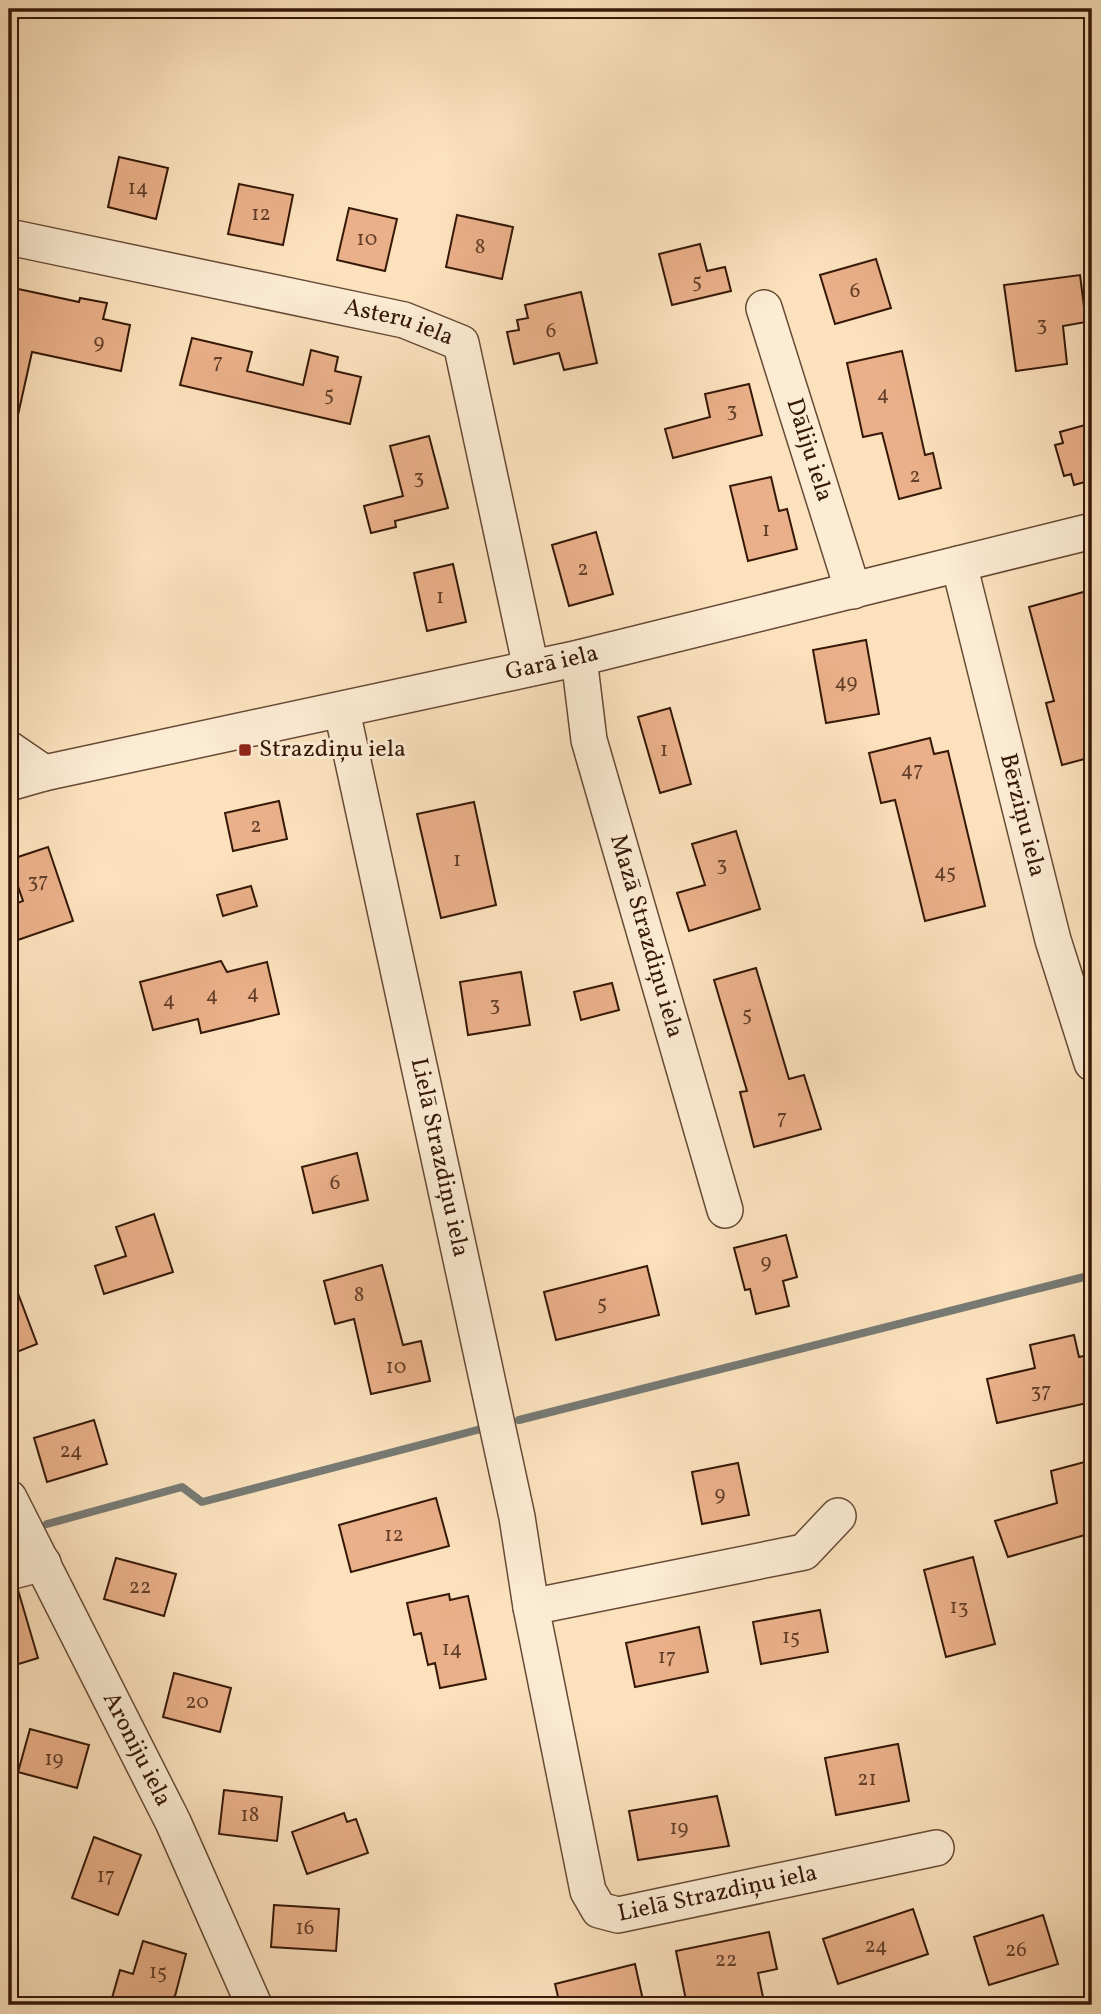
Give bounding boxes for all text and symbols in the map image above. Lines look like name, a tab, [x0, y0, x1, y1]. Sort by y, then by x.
house number: 14	[128, 174, 148, 203]
house number: 12	[251, 200, 271, 229]
house number: 10	[357, 225, 377, 254]
house number: 8	[475, 233, 485, 262]
house number: 5	[692, 267, 702, 296]
house number: 6	[850, 277, 860, 306]
street label: Asteru iela	[341, 291, 458, 355]
house number: 3	[1037, 310, 1047, 339]
house number: 6	[546, 317, 556, 346]
house number: 9	[94, 328, 105, 357]
house number: 7	[213, 348, 223, 377]
house number: 5	[324, 380, 334, 409]
house number: 4	[877, 380, 889, 409]
street label: Dāliju iela	[776, 394, 841, 506]
house number: 3	[727, 396, 737, 425]
house number: 2	[909, 462, 921, 491]
house number: 3	[414, 463, 424, 492]
house number: 1	[762, 516, 770, 545]
house number: 2	[577, 555, 589, 584]
house number: 1	[436, 583, 444, 612]
street label: Garā iela	[502, 637, 602, 690]
house number: 49	[835, 668, 858, 697]
place label: Strazdiņu iela	[259, 733, 406, 767]
house number: 1	[660, 736, 668, 765]
marker: Strazdiņu iela	[237, 742, 253, 758]
street label: Bērziņu iela	[990, 750, 1054, 881]
house number: 47	[901, 756, 923, 785]
house number: 2	[250, 812, 262, 841]
street label: Mazā Strazdiņu iela	[600, 831, 691, 1042]
house number: 1	[453, 846, 461, 875]
house number: 3	[717, 850, 727, 879]
house number: 45	[934, 858, 956, 887]
house number: 37	[28, 867, 48, 896]
house number: 4	[247, 979, 259, 1008]
house number: 4	[206, 981, 218, 1010]
house number: 4	[163, 986, 175, 1015]
house number: 3	[490, 990, 500, 1019]
house number: 5	[742, 1000, 752, 1029]
street label: Lielā Strazdiņu iela	[401, 1055, 477, 1260]
house number: 7	[777, 1104, 787, 1133]
house number: 6	[330, 1169, 340, 1198]
house number: 9	[761, 1248, 772, 1277]
house number: 8	[354, 1281, 364, 1310]
house number: 5	[597, 1289, 607, 1318]
house number: 10	[386, 1353, 406, 1382]
house number: 37	[1031, 1377, 1051, 1406]
house number: 24	[59, 1437, 83, 1466]
house number: 9	[715, 1480, 726, 1509]
house number: 12	[384, 1521, 404, 1550]
house number: 22	[129, 1573, 151, 1602]
house number: 13	[950, 1593, 968, 1622]
house number: 15	[782, 1623, 800, 1652]
house number: 14	[442, 1635, 462, 1664]
house number: 17	[658, 1643, 676, 1672]
street label: Aroniju iela	[93, 1687, 180, 1813]
house number: 20	[185, 1688, 209, 1717]
house number: 19	[44, 1745, 64, 1774]
house number: 21	[857, 1765, 877, 1794]
house number: 18	[241, 1801, 259, 1830]
house number: 19	[669, 1814, 689, 1843]
street label: Lielā Strazdiņu iela	[615, 1856, 821, 1932]
house number: 17	[97, 1862, 115, 1891]
house number: 16	[296, 1914, 314, 1943]
house number: 24	[864, 1932, 888, 1961]
house number: 26	[1005, 1936, 1027, 1965]
house number: 22	[715, 1946, 737, 1975]
house number: 15	[149, 1958, 167, 1987]

